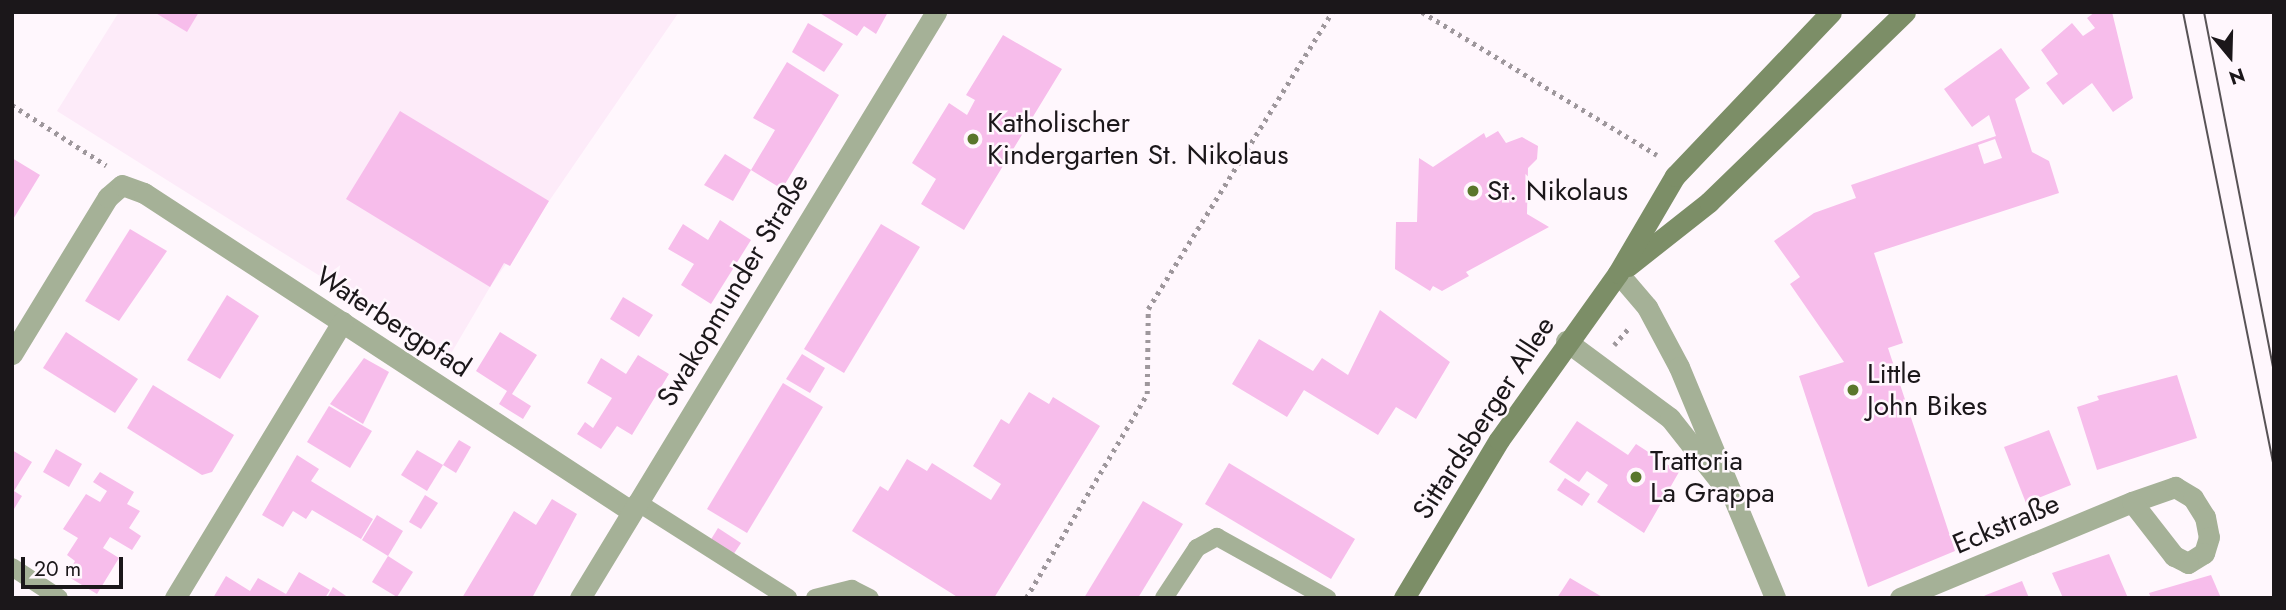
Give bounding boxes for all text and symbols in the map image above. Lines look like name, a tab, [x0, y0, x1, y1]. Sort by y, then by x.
north arrow	[2195, 21, 2265, 91]
text: N	[2225, 61, 2249, 92]
place label: Katholischer Kindergarten St. Nikolaus	[987, 106, 1289, 172]
marker: Katholischer Kindergarten St. Nikolaus	[965, 131, 981, 147]
street label: Swakopmunder Straße	[650, 167, 816, 413]
place label: St. Nikolaus	[1487, 174, 1628, 208]
marker: St. Nikolaus	[1465, 183, 1481, 199]
street label: Waterbergpfad	[309, 259, 477, 385]
street label: Sittardsberger Allee	[1406, 311, 1562, 525]
place label: Little John Bikes	[1867, 357, 1987, 423]
marker: Little John Bikes	[1845, 382, 1861, 398]
place label: Trattoria La Grappa	[1650, 444, 1775, 510]
marker: Trattoria La Grappa	[1628, 469, 1644, 485]
street label: Eckstraße	[1948, 487, 2064, 561]
scale bar	[24, 544, 126, 588]
text: 20 m	[34, 554, 81, 584]

